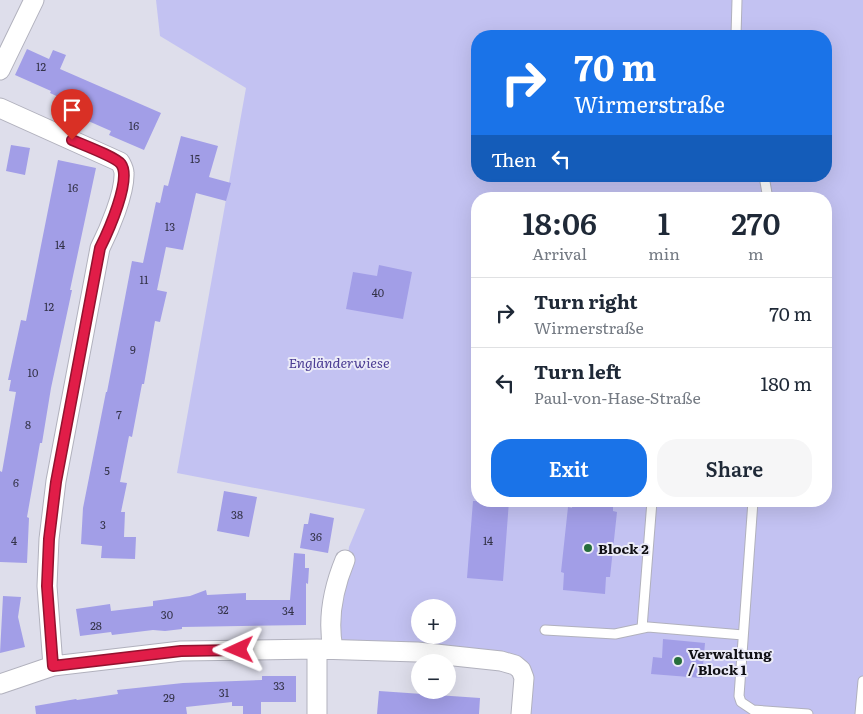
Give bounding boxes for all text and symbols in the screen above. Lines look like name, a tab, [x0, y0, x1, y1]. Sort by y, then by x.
text: 70 m	[574, 40, 656, 92]
icon: right	[491, 50, 556, 115]
house number: 12	[36, 58, 46, 74]
text: Wirmerstraße	[574, 87, 725, 120]
pin	[51, 89, 93, 140]
icon: arrive	[58, 96, 86, 124]
house number: 16	[129, 117, 139, 133]
text: Then	[491, 145, 537, 173]
icon: left	[547, 145, 575, 173]
house number: 15	[190, 150, 200, 166]
house number: 16	[68, 179, 78, 195]
text: 18:06	[522, 200, 597, 244]
text: 1	[658, 200, 670, 244]
text: 270	[731, 200, 781, 244]
house number: 13	[165, 218, 175, 234]
house number: 14	[55, 236, 65, 252]
text: Arrival	[532, 241, 587, 265]
text: min	[648, 241, 680, 265]
text: m	[748, 241, 764, 265]
house number: 11	[140, 271, 149, 287]
house number: 40	[372, 284, 384, 300]
text: Turn right	[534, 287, 638, 315]
house number: 12	[44, 298, 54, 314]
icon: right	[491, 299, 519, 327]
text: 70 m	[769, 299, 812, 327]
text: Wirmerstraße	[534, 315, 644, 339]
house number: 9	[130, 341, 136, 357]
park label: Engländerwiese	[288, 352, 390, 372]
text: Turn left	[534, 357, 621, 385]
house number: 10	[28, 364, 38, 380]
icon: left	[491, 369, 519, 397]
text: 180 m	[761, 369, 812, 397]
text: Paul-von-Hase-Straße	[534, 385, 701, 409]
house number: 7	[116, 406, 122, 422]
house number: 8	[25, 416, 31, 432]
button: Exit	[491, 439, 647, 497]
button: Share	[657, 439, 812, 497]
house number: 5	[104, 462, 110, 478]
house number: 6	[13, 474, 19, 490]
house number: 38	[231, 506, 243, 522]
house number: 3	[100, 516, 106, 532]
house number: 36	[310, 528, 322, 544]
house number: 4	[11, 532, 17, 548]
house number: 14	[483, 532, 493, 548]
place label: Block 2	[598, 538, 649, 558]
marker: Block 2	[582, 542, 594, 554]
map controls	[411, 599, 456, 699]
button: +	[411, 599, 456, 644]
house number: 32	[217, 601, 229, 617]
house number: 34	[282, 602, 294, 618]
house number: 30	[161, 606, 173, 622]
house number: 28	[90, 617, 102, 633]
position arrow	[212, 623, 264, 675]
place label: Verwaltung / Block 1	[688, 643, 772, 679]
button: −	[411, 654, 456, 699]
marker: Verwaltung / Block 1	[672, 655, 684, 667]
house number: 33	[273, 677, 285, 693]
house number: 31	[219, 684, 230, 700]
house number: 29	[163, 689, 175, 705]

